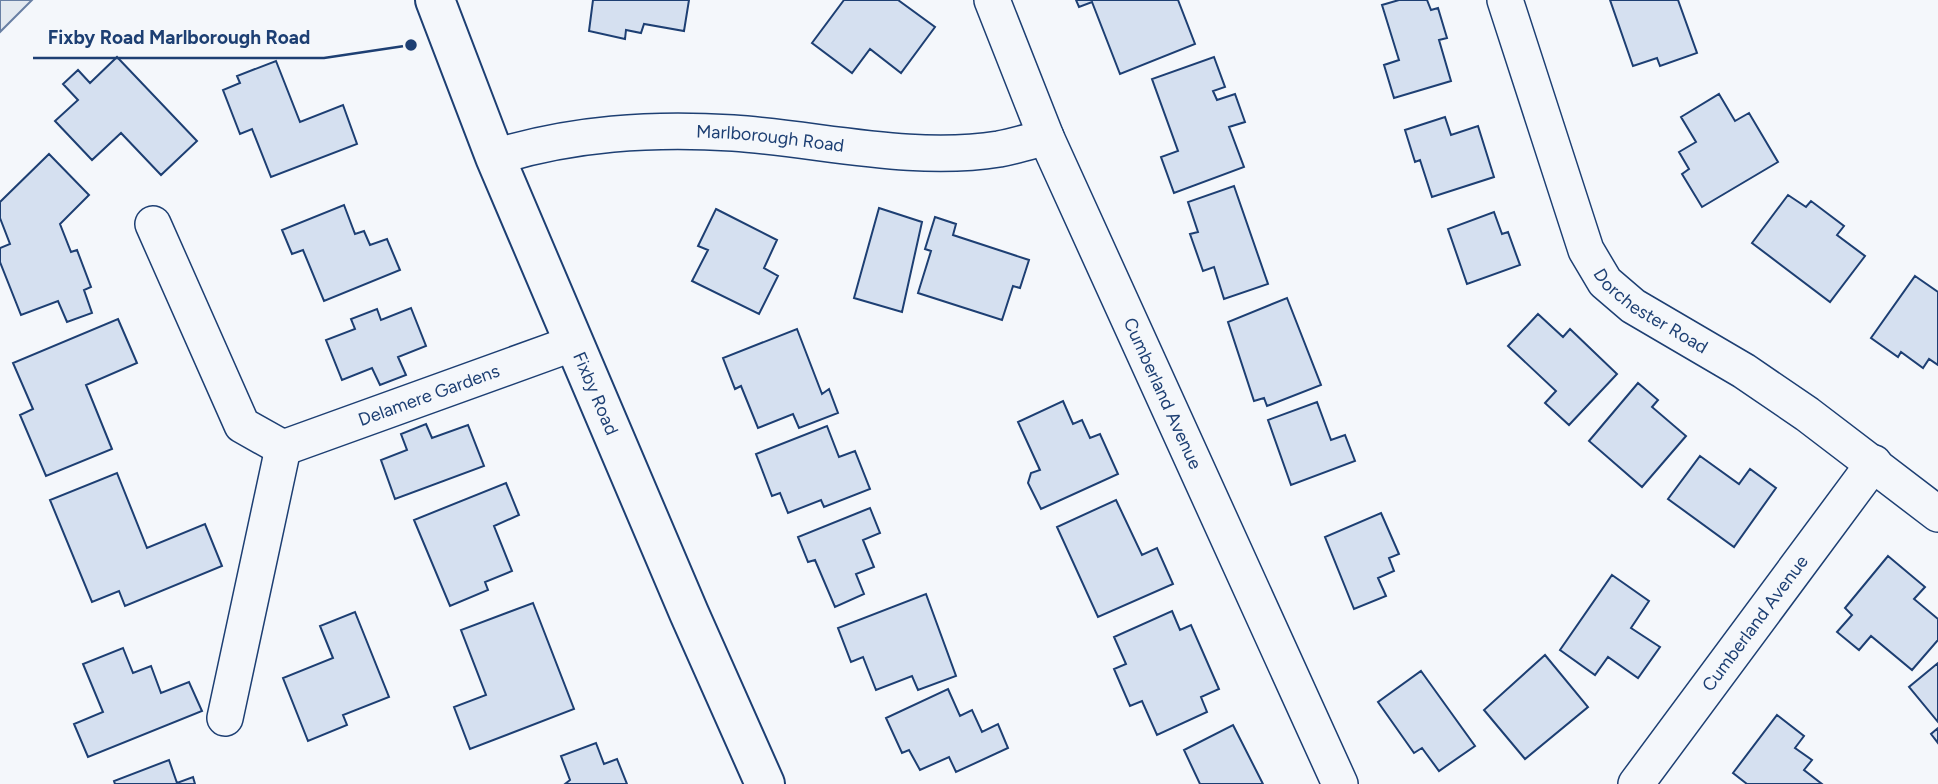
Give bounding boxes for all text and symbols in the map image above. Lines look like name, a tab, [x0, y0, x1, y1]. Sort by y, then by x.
callout: Fixby Road Marlborough Road	[33, 18, 324, 58]
text: Fixby Road Marlborough Road	[48, 26, 310, 49]
street label: Marlborough Road	[696, 120, 845, 157]
street label: Dorchester Road	[1588, 265, 1712, 358]
street label: Cumberland Avenue	[1119, 314, 1207, 473]
street label: Fixby Road	[568, 349, 623, 438]
street label: Delamere Gardens	[355, 360, 503, 431]
street label: Cumberland Avenue	[1697, 551, 1813, 696]

